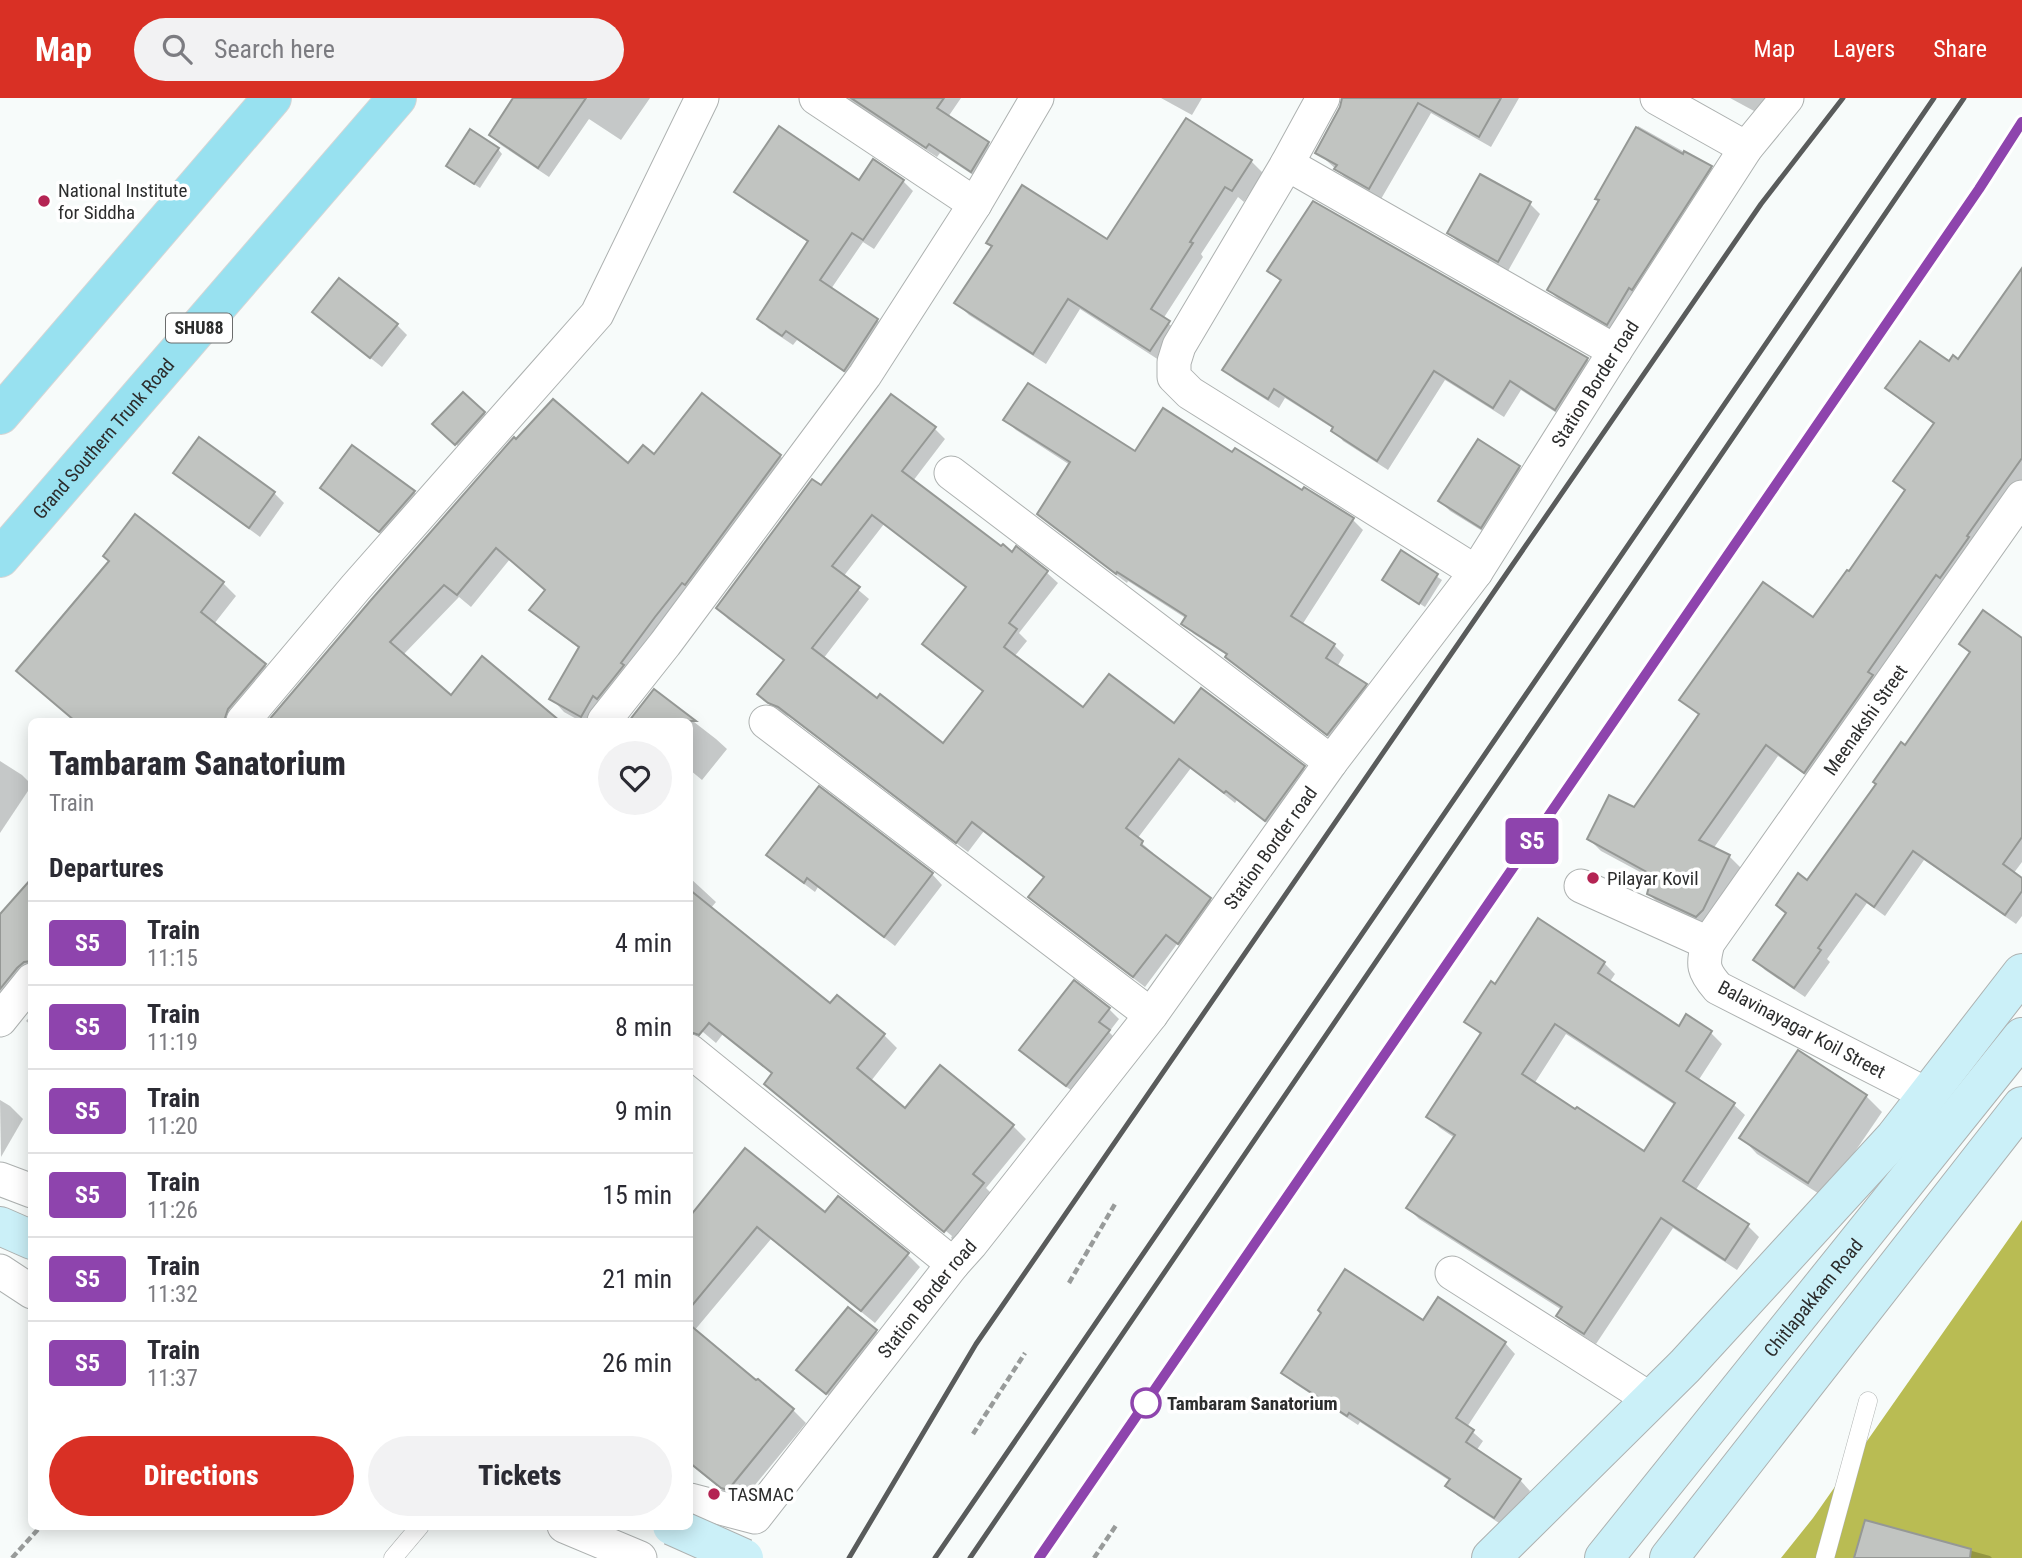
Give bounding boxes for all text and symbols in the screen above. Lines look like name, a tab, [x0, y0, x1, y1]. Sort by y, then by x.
search box	[134, 18, 624, 81]
text: Map	[35, 30, 92, 69]
icon: search	[158, 30, 196, 68]
text: Search here	[214, 34, 335, 64]
text: Map	[1754, 35, 1795, 63]
text: Layers	[1833, 35, 1895, 63]
text: Share	[1933, 35, 1987, 63]
place label: National Institute for Siddha	[58, 179, 187, 224]
marker: National Institute for Siddha	[36, 193, 52, 209]
road number: SHU88	[166, 313, 232, 342]
street label: Station Border road	[1547, 316, 1644, 451]
street label: Grand Southern Trunk Road	[28, 354, 179, 524]
street label: Meenakshi Street	[1819, 660, 1912, 780]
button: heart	[598, 741, 672, 815]
text: Tambaram Sanatorium	[49, 744, 346, 783]
street label: Station Border road	[1219, 782, 1322, 914]
text: Train	[49, 790, 94, 817]
line badge: S5	[1500, 818, 1564, 864]
text: S5	[1519, 827, 1545, 855]
text: Departures	[49, 853, 164, 883]
place label: Pilayar Kovil	[1607, 867, 1699, 890]
marker: Pilayar Kovil	[1585, 870, 1601, 886]
text: Train	[147, 915, 200, 945]
text: 4 min	[615, 928, 672, 958]
text: S5	[75, 929, 100, 957]
text: 11:15	[147, 945, 198, 972]
street label: Balavinayagar Koil Street	[1714, 976, 1889, 1083]
text: Train	[147, 999, 200, 1029]
text: 8 min	[615, 1012, 672, 1042]
text: S5	[75, 1013, 100, 1041]
text: 11:19	[147, 1029, 198, 1056]
text: Train	[147, 1083, 200, 1113]
text: 9 min	[615, 1096, 672, 1126]
text: S5	[75, 1097, 100, 1125]
text: 11:20	[147, 1113, 198, 1140]
text: Train	[147, 1167, 200, 1197]
text: 15 min	[602, 1180, 672, 1210]
text: S5	[75, 1181, 100, 1209]
text: 11:26	[147, 1197, 198, 1224]
street label: Chitlapakkam Road	[1759, 1234, 1868, 1362]
street label: Station Border road	[873, 1235, 982, 1363]
text: Train	[147, 1251, 200, 1281]
text: 21 min	[602, 1264, 672, 1294]
text: S5	[75, 1265, 100, 1293]
text: 11:32	[147, 1281, 198, 1308]
text: Train	[147, 1335, 200, 1365]
text: 26 min	[602, 1348, 672, 1378]
text: S5	[75, 1349, 100, 1377]
text: 11:37	[147, 1365, 198, 1392]
marker: Tambaram Sanatorium	[1131, 1388, 1161, 1418]
place label: Tambaram Sanatorium	[1167, 1392, 1338, 1415]
button: Directions	[49, 1436, 354, 1516]
button: Tickets	[368, 1436, 672, 1516]
place label: TASMAC	[728, 1483, 794, 1506]
marker: TASMAC	[706, 1486, 722, 1502]

